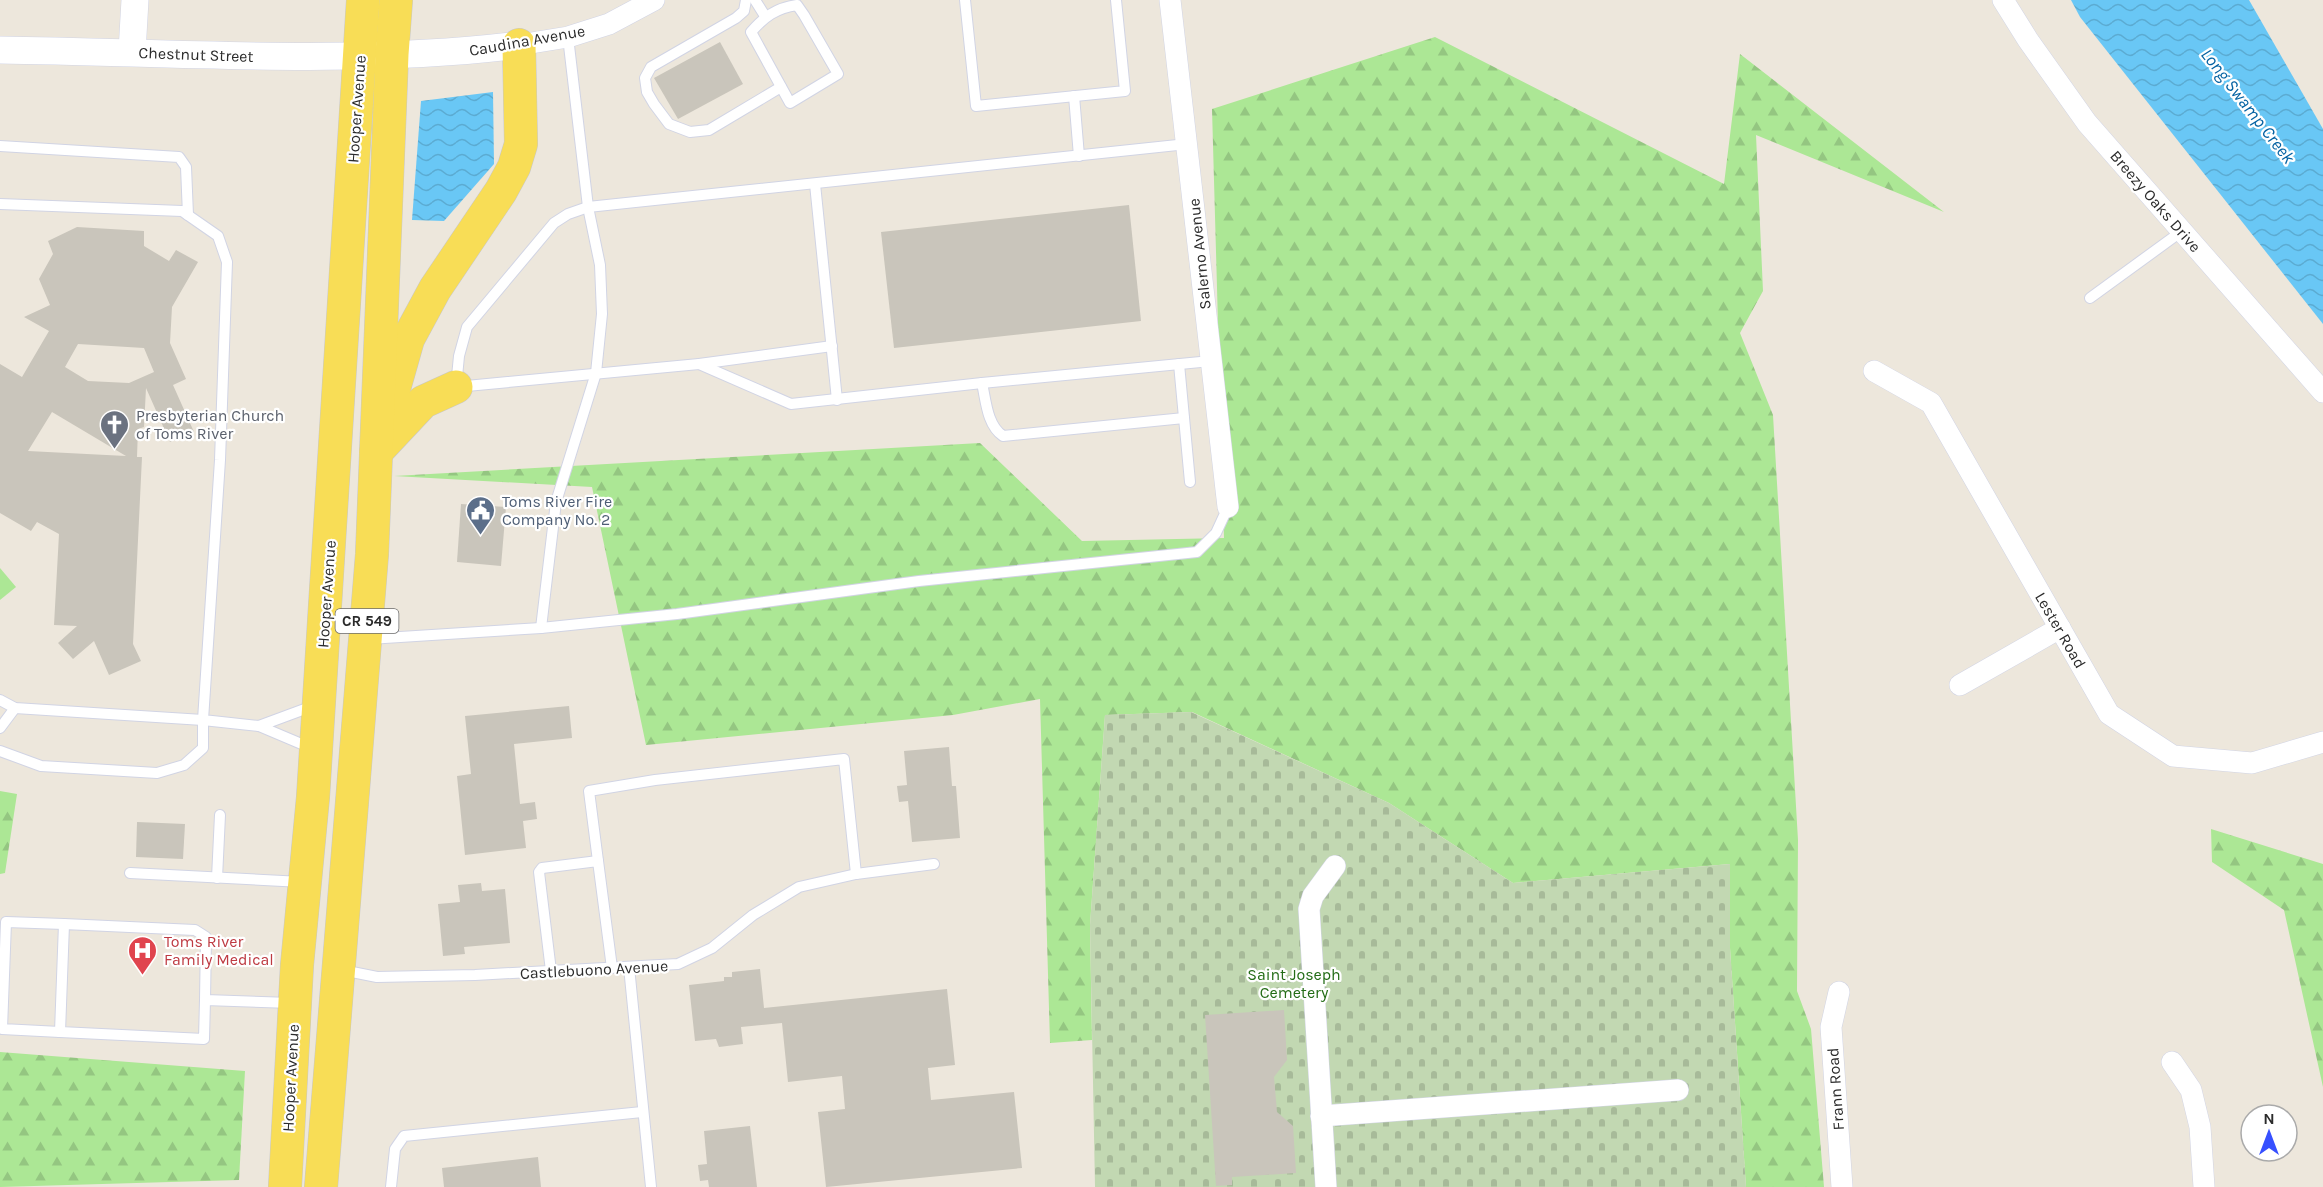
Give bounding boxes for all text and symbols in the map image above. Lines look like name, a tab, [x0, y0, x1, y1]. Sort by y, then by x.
street label: Caudina Avenue	[468, 21, 587, 60]
street label: Chestnut Street	[138, 43, 254, 66]
water label: Long Swamp Creek	[2196, 44, 2300, 169]
street label: Hooper Avenue	[343, 55, 370, 164]
street label: Breezy Oaks Drive	[2106, 147, 2205, 256]
street label: Salerno Avenue	[1184, 197, 1215, 311]
place label: Presbyterian Church of Toms River	[136, 406, 284, 443]
church icon: Presbyterian Church of Toms River	[99, 408, 131, 450]
place label: Toms River Fire Company No. 2	[502, 492, 612, 529]
public building icon: Toms River Fire Company No. 2	[465, 494, 497, 536]
street label: Hooper Avenue	[313, 540, 340, 649]
street label: Lester Road	[2031, 589, 2090, 672]
road number: CR 549	[336, 609, 398, 633]
place label: Toms River Family Medical	[164, 932, 274, 969]
hospital icon: Toms River Family Medical	[127, 934, 159, 976]
street label: Castlebuono Avenue	[519, 956, 669, 983]
park label: Saint Joseph Cemetery	[1247, 965, 1341, 1002]
street label: Hooper Avenue	[278, 1024, 303, 1132]
street label: Frann Road	[1823, 1047, 1848, 1131]
north arrow	[2239, 1103, 2299, 1163]
text: N	[2263, 1109, 2275, 1128]

